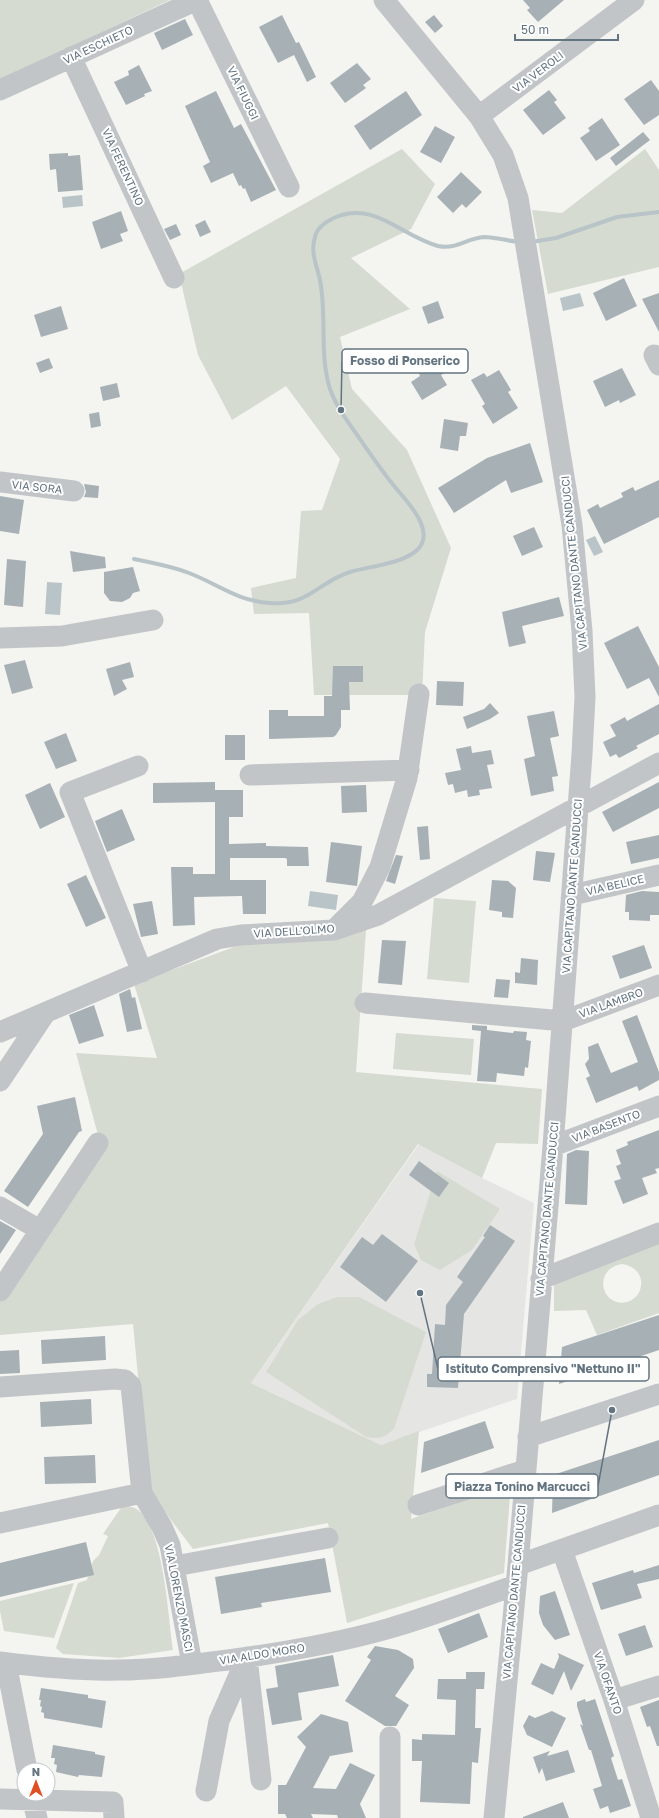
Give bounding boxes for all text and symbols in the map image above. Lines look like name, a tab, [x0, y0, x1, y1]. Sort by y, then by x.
scale bar	[515, 16, 618, 42]
text: 50 m	[521, 22, 549, 37]
street label: VIA ESCHIETO	[61, 23, 135, 66]
street label: VIA VEROLI	[510, 48, 566, 95]
street label: VIA FIUGGI	[225, 64, 262, 122]
street label: VIA FERENTINO	[100, 126, 147, 207]
callout: Fosso di Ponserico	[342, 349, 468, 373]
text: Fosso di Ponserico	[350, 353, 460, 368]
street label: VIA CAPITANO DANTE CANDUCCI	[558, 475, 589, 651]
street label: VIA SORA	[11, 477, 64, 496]
street label: VIA CAPITANO DANTE CANDUCCI	[559, 798, 584, 974]
street label: VIA BELICE	[585, 871, 645, 897]
street label: VIA DELL'OLMO	[253, 921, 335, 940]
street label: VIA LAMBRO	[577, 985, 645, 1020]
street label: VIA BASENTO	[570, 1107, 642, 1145]
street label: VIA CAPITANO DANTE CANDUCCI	[532, 1121, 561, 1297]
callout: Istituto Comprensivo "Nettuno II"	[438, 1357, 649, 1381]
text: Istituto Comprensivo "Nettuno II"	[446, 1361, 640, 1376]
callout: Piazza Tonino Marcucci	[446, 1474, 598, 1498]
text: Piazza Tonino Marcucci	[454, 1479, 590, 1494]
street label: VIA CAPITANO DANTE CANDUCCI	[499, 1504, 528, 1680]
street label: VIA LORENZO MASCI	[163, 1543, 196, 1653]
street label: VIA ALDO MORO	[218, 1640, 306, 1667]
street label: VIA OFANTO	[592, 1650, 625, 1716]
north arrow	[16, 1762, 56, 1802]
text: N	[32, 1765, 40, 1778]

